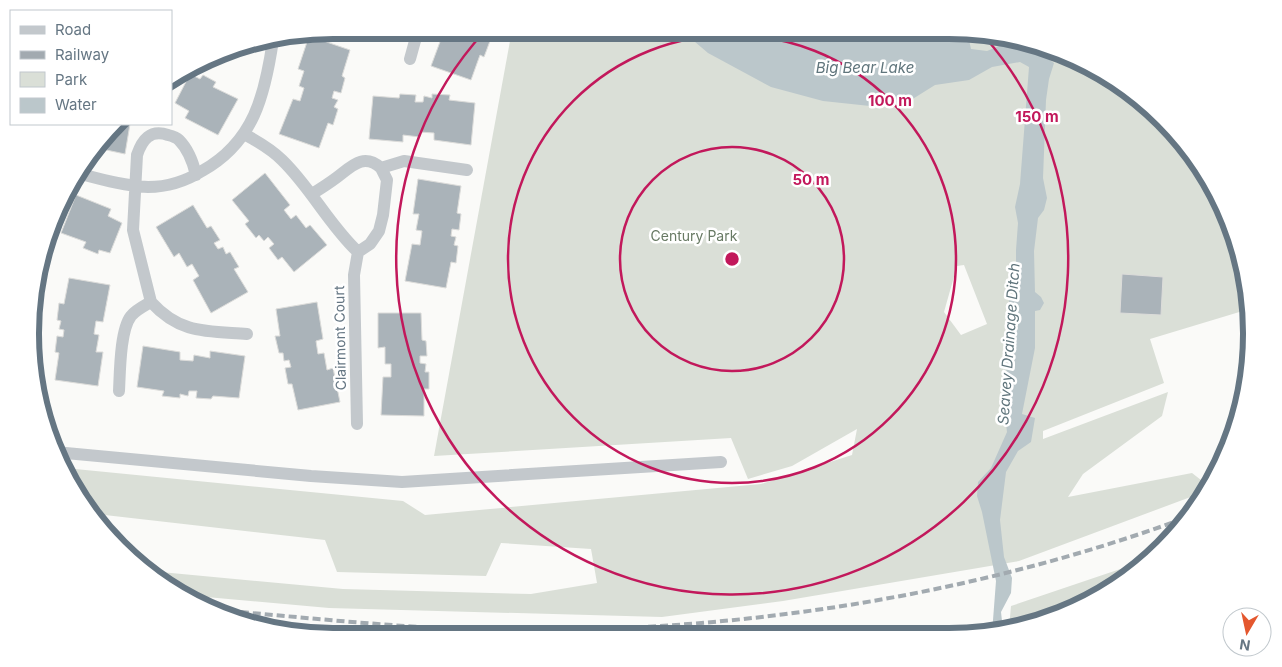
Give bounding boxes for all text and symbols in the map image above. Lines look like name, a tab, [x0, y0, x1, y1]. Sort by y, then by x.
legend	[10, 10, 172, 125]
text: Road	[55, 20, 91, 39]
text: Railway	[55, 45, 110, 64]
water label: Big Bear Lake	[816, 58, 914, 77]
text: Park	[55, 70, 88, 89]
text: 100 m	[868, 91, 912, 110]
text: Water	[55, 95, 97, 114]
text: 150 m	[1015, 107, 1059, 126]
text: 50 m	[793, 170, 829, 189]
park label: Century Park	[651, 227, 738, 244]
centre of rings	[723, 250, 741, 268]
water label: Seavey Drainage Ditch	[993, 262, 1024, 426]
street label: Clairmont Court	[330, 285, 349, 391]
north arrow	[1222, 607, 1272, 657]
text: N	[1238, 636, 1251, 655]

